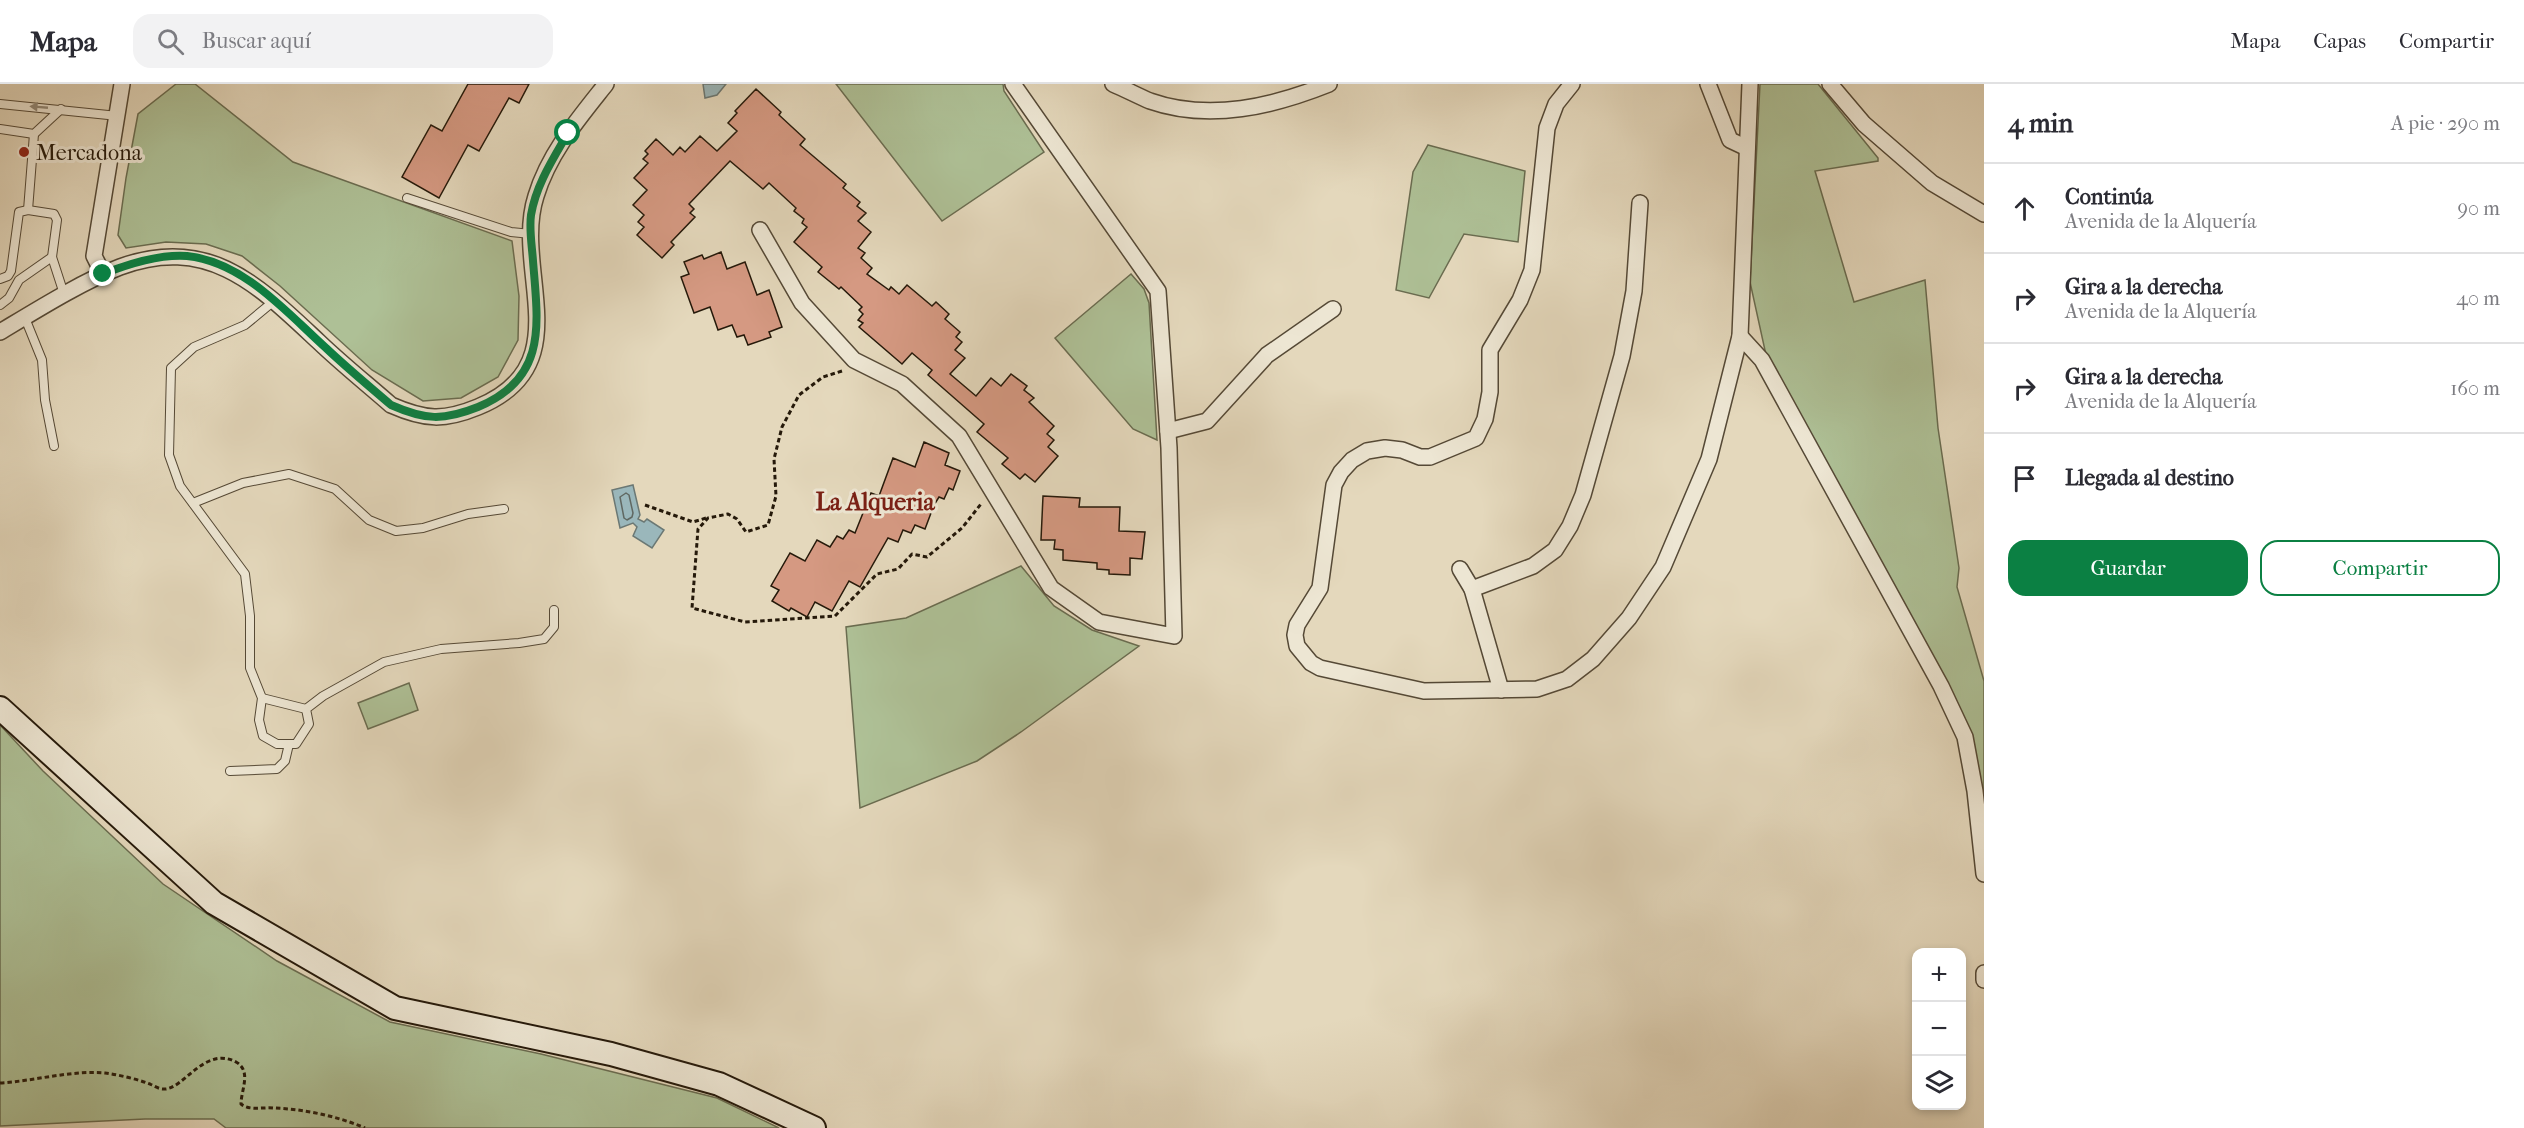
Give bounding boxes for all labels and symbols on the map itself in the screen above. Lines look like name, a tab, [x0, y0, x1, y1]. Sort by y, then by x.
one-way arrow	[29, 102, 48, 112]
route start	[554, 119, 580, 145]
place label: Mercadona	[36, 140, 143, 166]
marker: Mercadona	[17, 145, 31, 159]
route end	[89, 260, 115, 286]
district label: La Alqueria	[816, 488, 935, 516]

